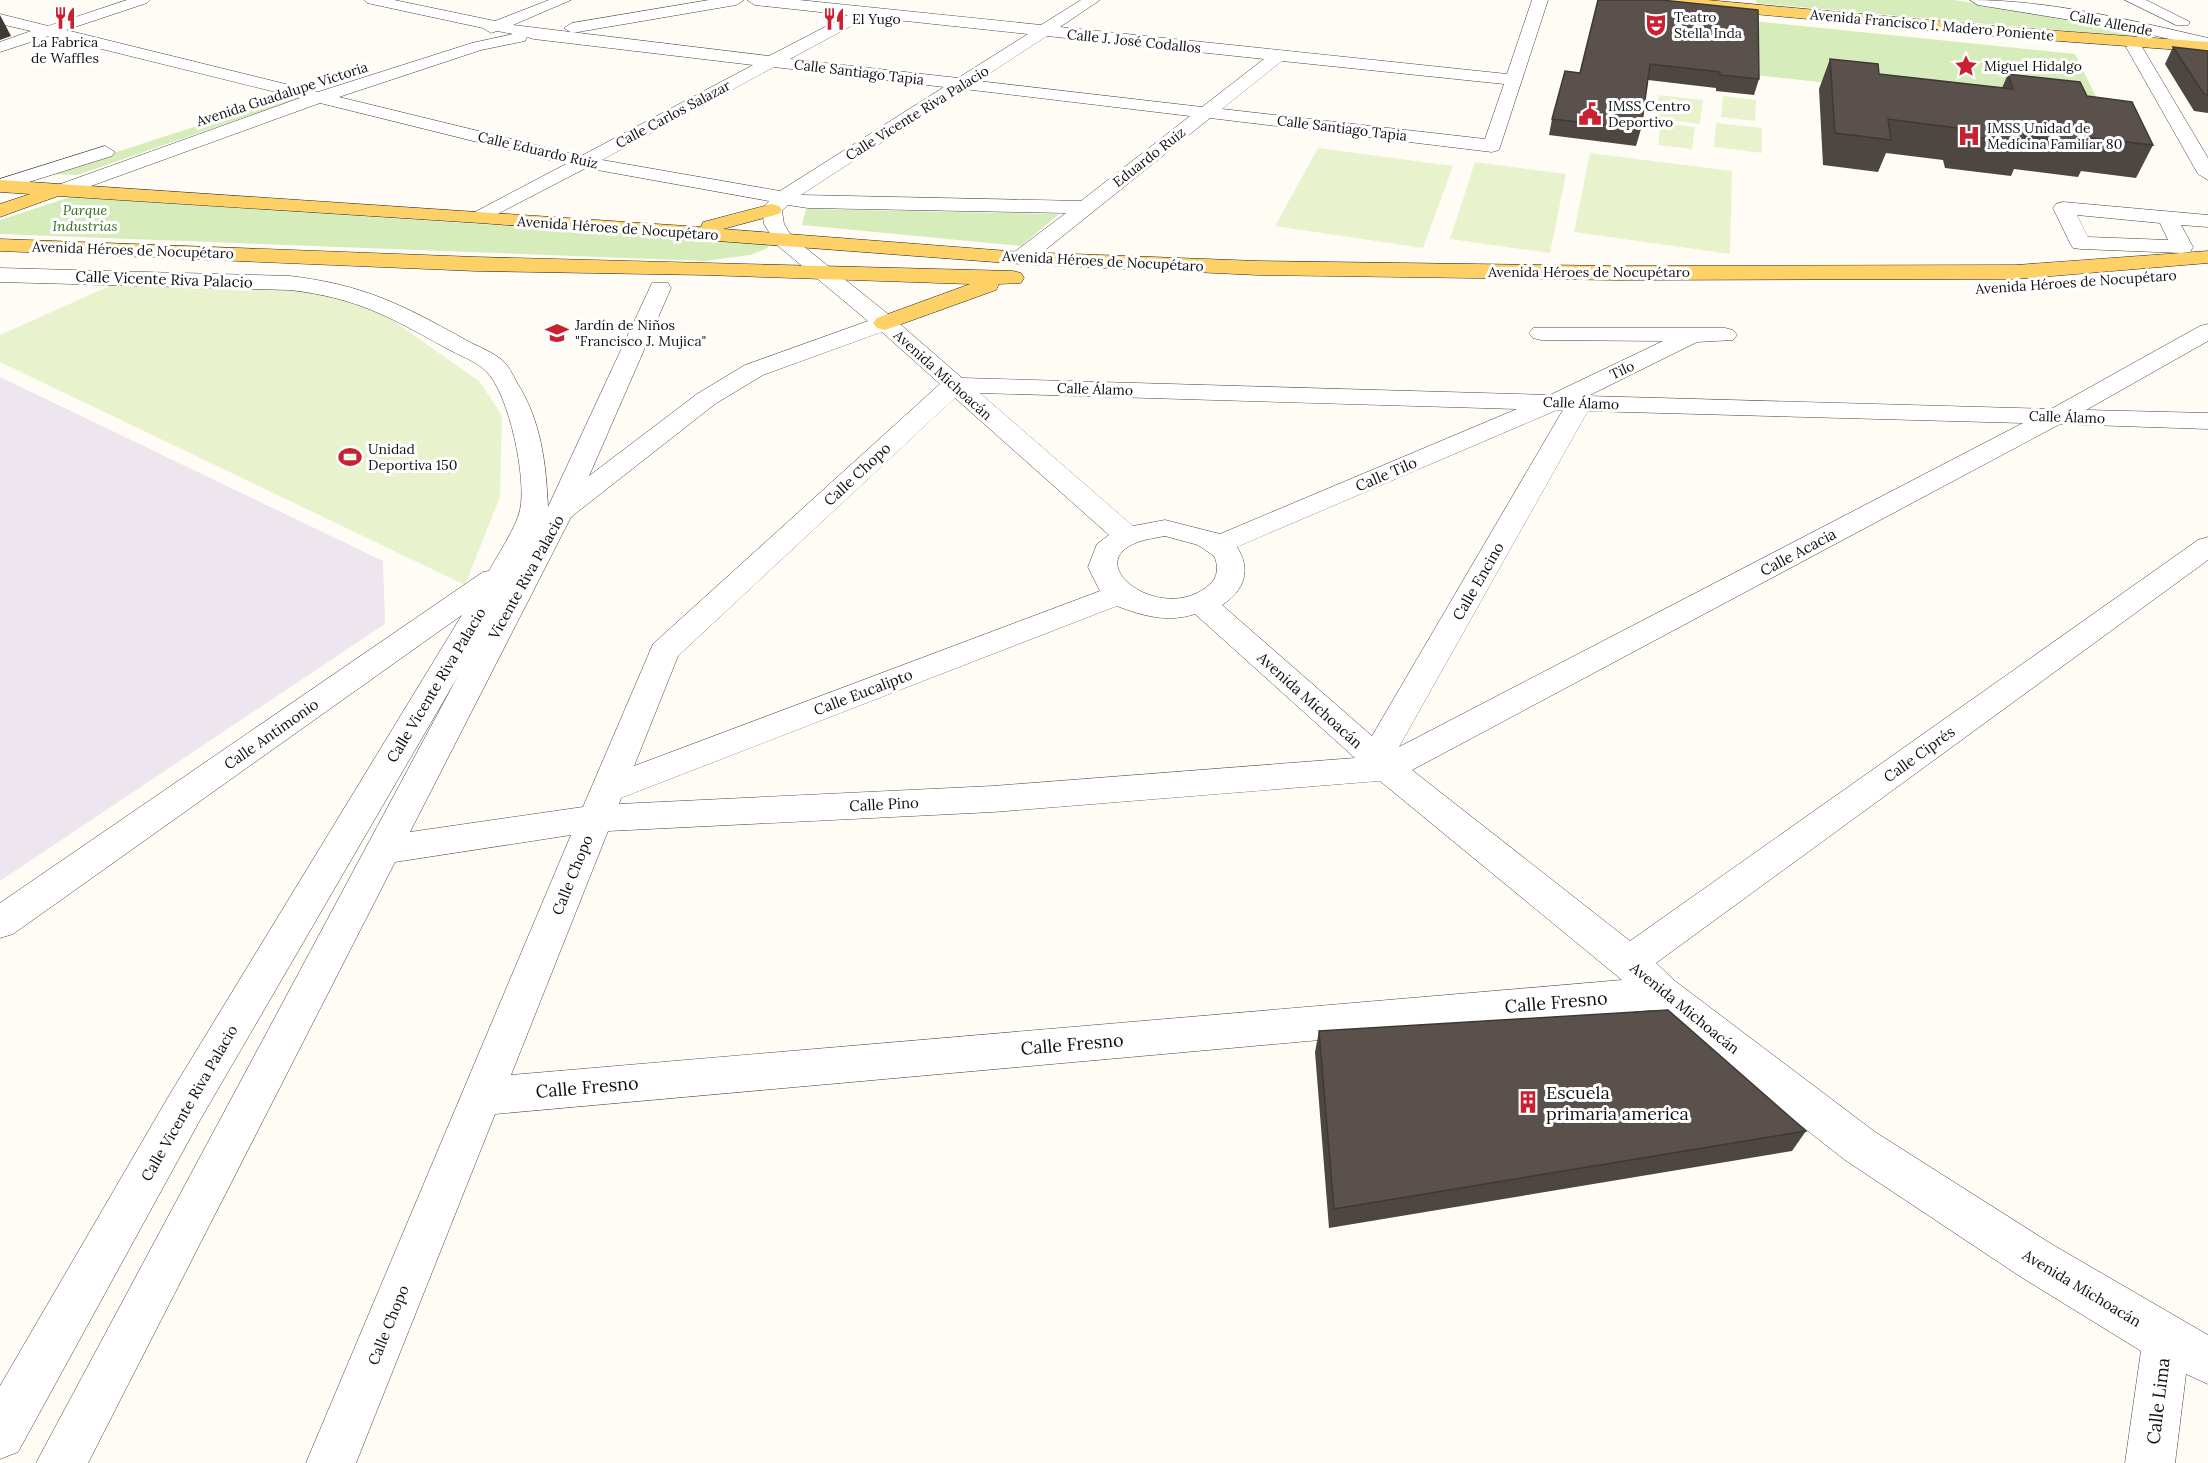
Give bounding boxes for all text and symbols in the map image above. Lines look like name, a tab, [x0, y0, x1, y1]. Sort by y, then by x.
restaurant icon: La Fabrica de Waffles	[52, 5, 78, 31]
street label: Avenida Francisco I. Madero Poniente	[1808, 5, 2055, 45]
restaurant icon: El Yugo	[821, 6, 847, 32]
street label: Calle Allende	[2068, 6, 2155, 40]
place label: Teatro Stella Inda	[1674, 8, 1742, 42]
place label: El Yugo	[852, 10, 901, 28]
theatre icon: Teatro Stella Inda	[1643, 12, 1669, 38]
street label: Calle J. José Codallos	[1066, 25, 1202, 57]
place label: La Fabrica de Waffles	[31, 33, 99, 67]
place icon: Miguel Hidalgo	[1953, 53, 1979, 79]
street label: Calle Santiago Tapia	[793, 55, 925, 89]
place label: Miguel Hidalgo	[1984, 57, 2082, 75]
street label: Avenida Guadalupe Victoria	[193, 58, 370, 131]
street label: Calle Vicente Riva Palacio	[842, 61, 992, 165]
street label: Calle Carlos Salazar	[612, 76, 734, 152]
place label: IMSS Centro Deportivo	[1608, 97, 1690, 131]
public building icon: IMSS Centro Deportivo	[1577, 101, 1603, 127]
street label: Calle Santiago Tapia	[1276, 111, 1408, 145]
place label: IMSS Unidad de Medicina Familiar 80	[1987, 119, 2122, 153]
street label: Eduardo Ruiz	[1109, 123, 1189, 191]
hospital icon: IMSS Unidad de Medicina Familiar 80	[1956, 123, 1982, 149]
street label: Calle Eduardo Ruiz	[476, 127, 600, 173]
park label: Parque Industrias	[53, 201, 117, 235]
street label: Avenida Héroes de Nocupétaro	[516, 212, 719, 244]
street label: Avenida Héroes de Nocupétaro	[31, 237, 234, 263]
street label: Avenida Héroes de Nocupétaro	[1001, 247, 1204, 275]
street label: Avenida Héroes de Nocupétaro	[1487, 263, 1690, 281]
street label: Calle Vicente Riva Palacio	[75, 266, 253, 292]
street label: Avenida Héroes de Nocupétaro	[1974, 266, 2177, 298]
place label: Jardín de Niños "Francisco J. Mujica"	[574, 316, 706, 350]
school or university icon: Jardín de Niños "Francisco J. Mujica"	[544, 320, 570, 346]
street label: Avenida Michoacán	[889, 325, 996, 424]
street label: Tilo	[1607, 357, 1637, 383]
street label: Calle Álamo	[1057, 379, 1133, 399]
street label: Calle Álamo	[1543, 393, 1619, 413]
street label: Calle Álamo	[2029, 407, 2105, 427]
street label: Calle Chopo	[820, 438, 895, 510]
place label: Unidad Deportiva 150	[368, 440, 457, 474]
sports icon: Unidad Deportiva 150	[337, 444, 363, 470]
street label: Calle Tilo	[1352, 452, 1420, 495]
street label: Vicente Riva Palacio	[484, 511, 568, 643]
street label: Calle Acacia	[1757, 524, 1840, 580]
street label: Calle Encino	[1448, 538, 1508, 623]
street label: Calle Vicente Riva Palacio	[382, 604, 490, 766]
street label: Avenida Michoacán	[1253, 647, 1367, 752]
street label: Calle Eucalipto	[811, 664, 915, 720]
street label: Calle Antimonio	[220, 694, 322, 774]
street label: Calle Ciprés	[1880, 722, 1958, 786]
street label: Calle Pino	[849, 793, 919, 815]
street label: Calle Chopo	[547, 832, 597, 918]
street label: Avenida Michoacán	[1626, 958, 1743, 1058]
street label: Calle Fresno	[1504, 986, 1608, 1018]
street label: Calle Vicente Riva Palacio	[136, 1021, 242, 1185]
street label: Calle Fresno	[1020, 1028, 1124, 1060]
street label: Calle Fresno	[535, 1071, 639, 1103]
place label: Escuela primaria america	[1546, 1081, 1689, 1125]
building icon: Escuela primaria america	[1515, 1089, 1541, 1115]
street label: Avenida Michoacán	[2018, 1245, 2145, 1331]
street label: Calle Chopo	[363, 1282, 413, 1368]
street label: Calle Lima	[2141, 1356, 2175, 1446]

